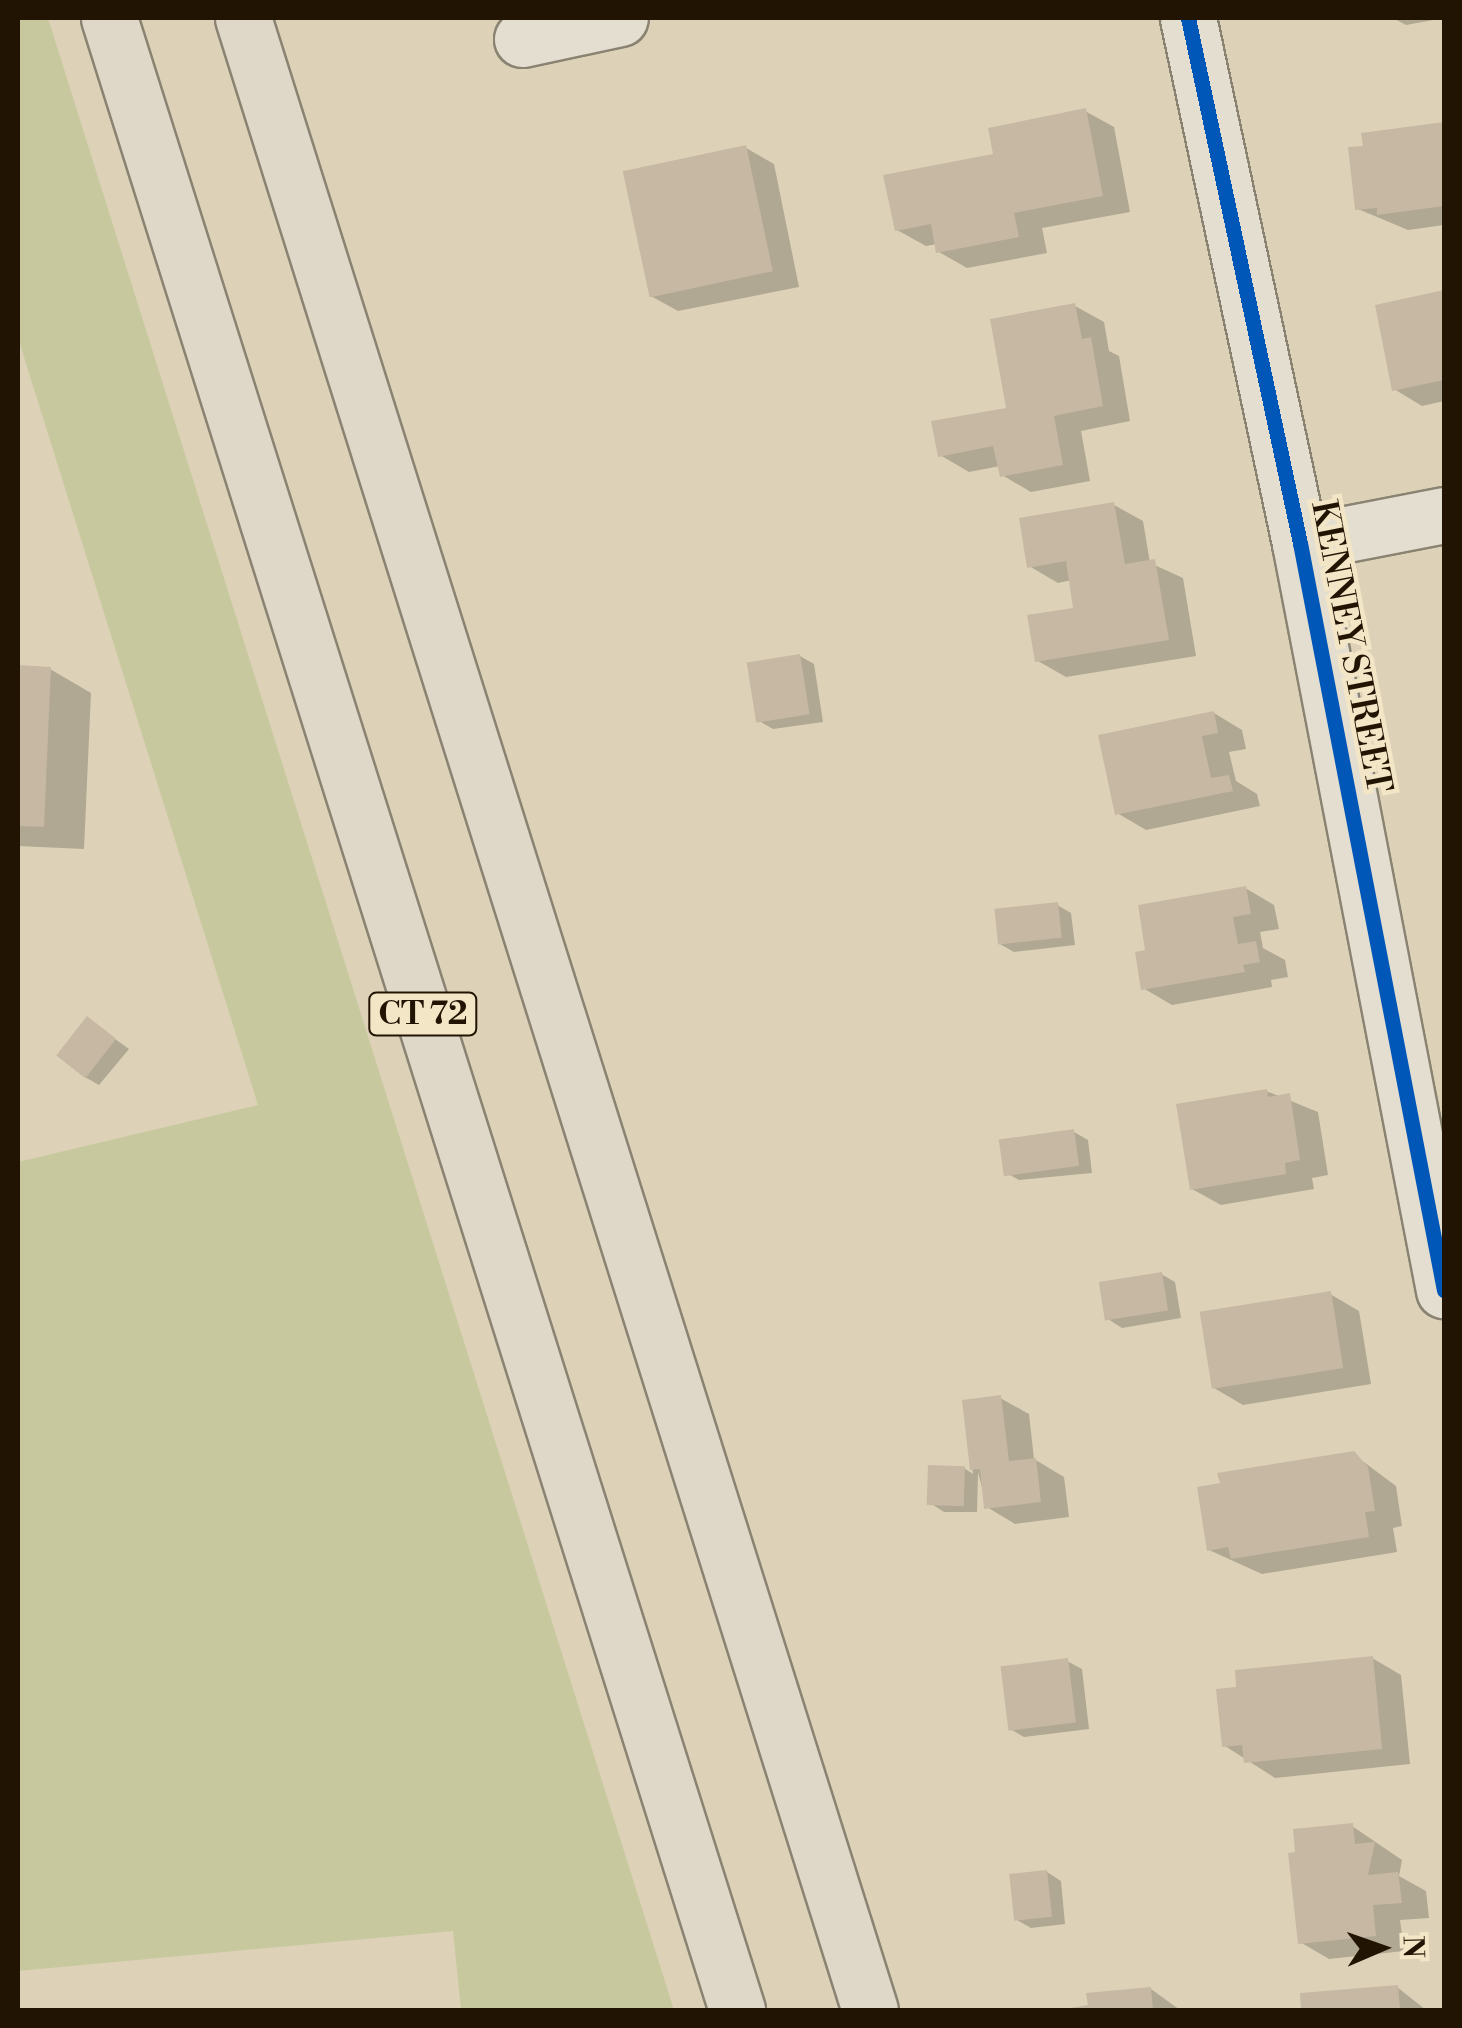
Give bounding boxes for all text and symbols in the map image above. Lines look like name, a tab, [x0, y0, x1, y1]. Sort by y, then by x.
street label: KENNEY STREET	[1301, 497, 1399, 797]
road number: CT 72	[368, 987, 478, 1041]
north arrow	[1332, 1898, 1432, 1998]
text: N	[1395, 1935, 1430, 1959]

